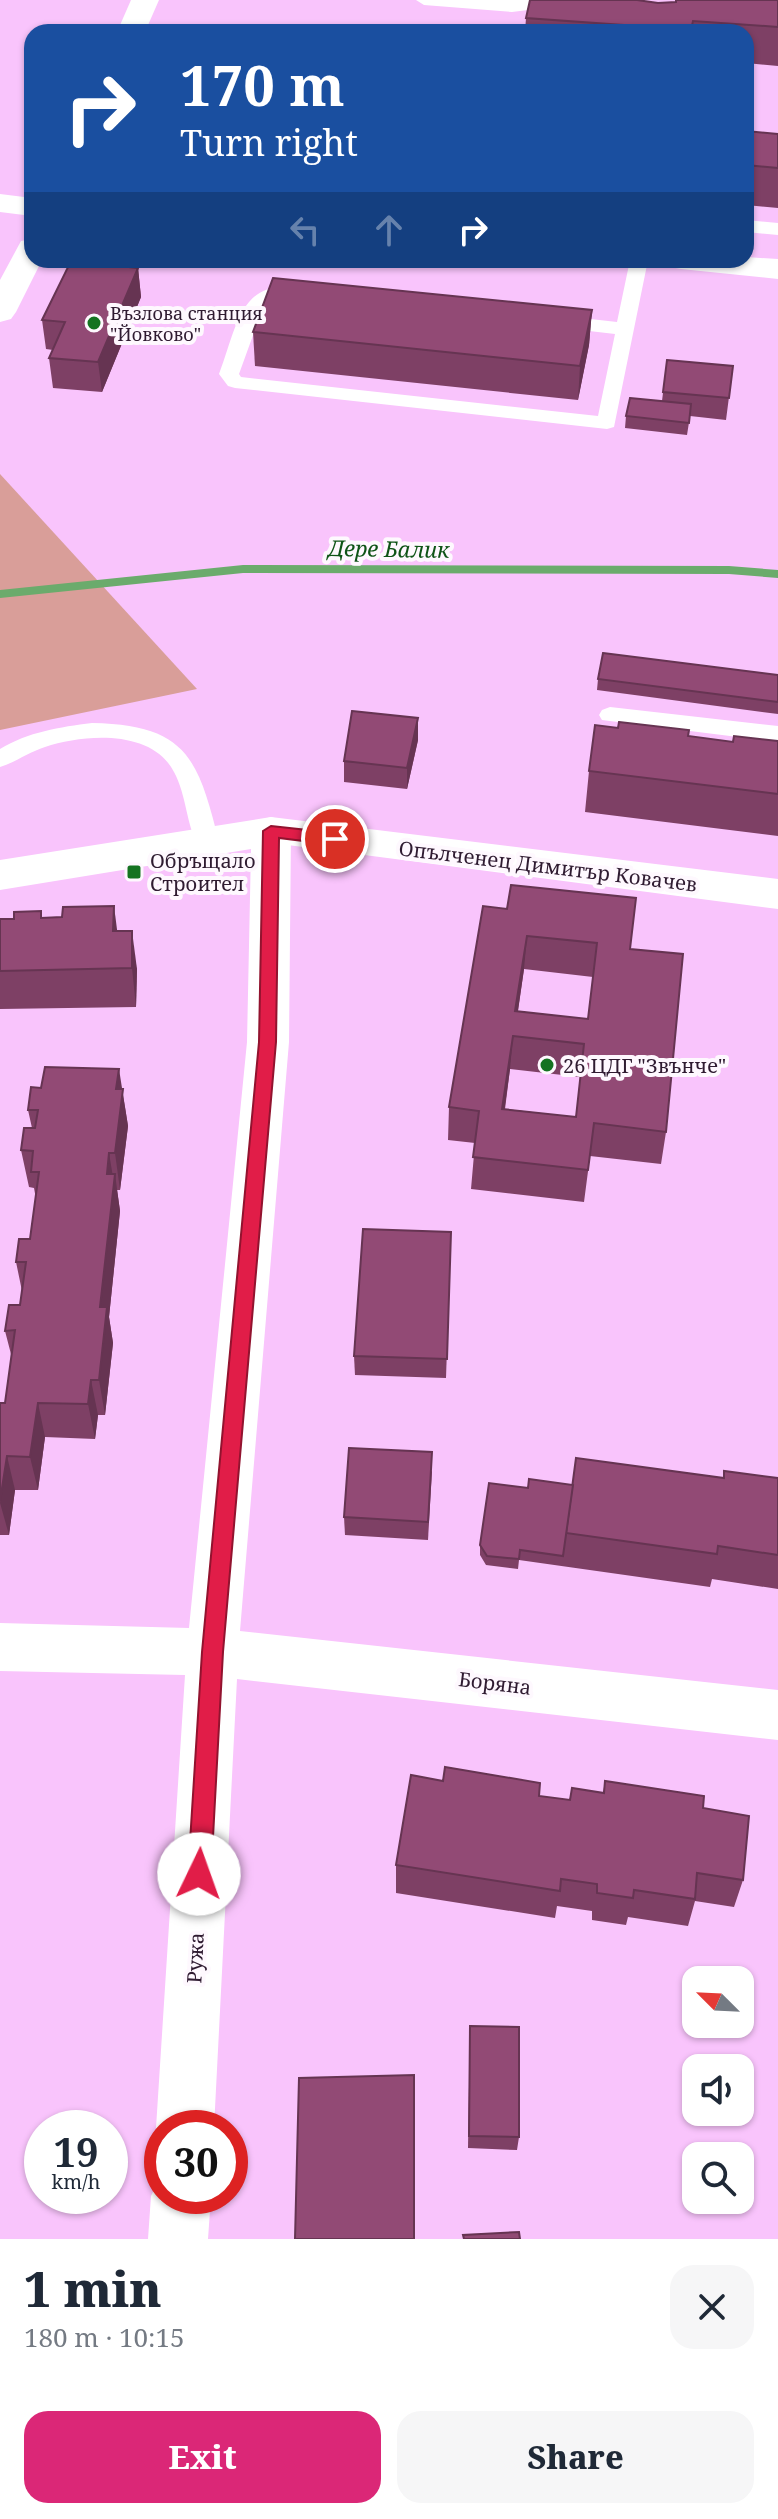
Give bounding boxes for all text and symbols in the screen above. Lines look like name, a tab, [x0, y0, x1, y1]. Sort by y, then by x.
text: 170 m	[180, 46, 345, 122]
icon: right	[48, 56, 152, 160]
text: Turn right	[180, 118, 358, 167]
icon: left	[283, 208, 327, 252]
icon: ahead	[367, 208, 411, 252]
icon: right	[451, 208, 495, 252]
place label: Възлова станция "Йовково"	[110, 301, 263, 346]
marker: Възлова станция "Йовково"	[85, 314, 103, 332]
water label: Дере Балик	[326, 532, 450, 564]
pin	[301, 805, 369, 873]
icon: arrive	[313, 817, 357, 861]
street label: Опълченец Димитър Ковачев	[397, 834, 699, 898]
place label: Обръщало Строител	[150, 847, 256, 897]
marker: Обръщало Строител	[125, 863, 143, 881]
place label: 26 ЦДГ "Звънче"	[563, 1052, 726, 1079]
marker: 26 ЦДГ "Звънче"	[538, 1056, 556, 1074]
street label: Боряна	[457, 1665, 533, 1701]
position arrow	[157, 1832, 241, 1916]
street label: Ружа	[180, 1932, 210, 1984]
north arrow	[682, 1966, 754, 2038]
map controls	[682, 1966, 754, 2214]
button: sound	[682, 2054, 754, 2126]
speed limit sign: 30	[144, 2110, 248, 2214]
text: 19	[53, 2124, 99, 2179]
button: search	[682, 2142, 754, 2214]
text: km/h	[51, 2168, 101, 2195]
text: 1 min	[24, 2256, 162, 2321]
button: close	[670, 2265, 754, 2349]
text: 180 m · 10:15	[24, 2319, 185, 2355]
button: Exit	[24, 2411, 381, 2503]
button: Share	[397, 2411, 754, 2503]

